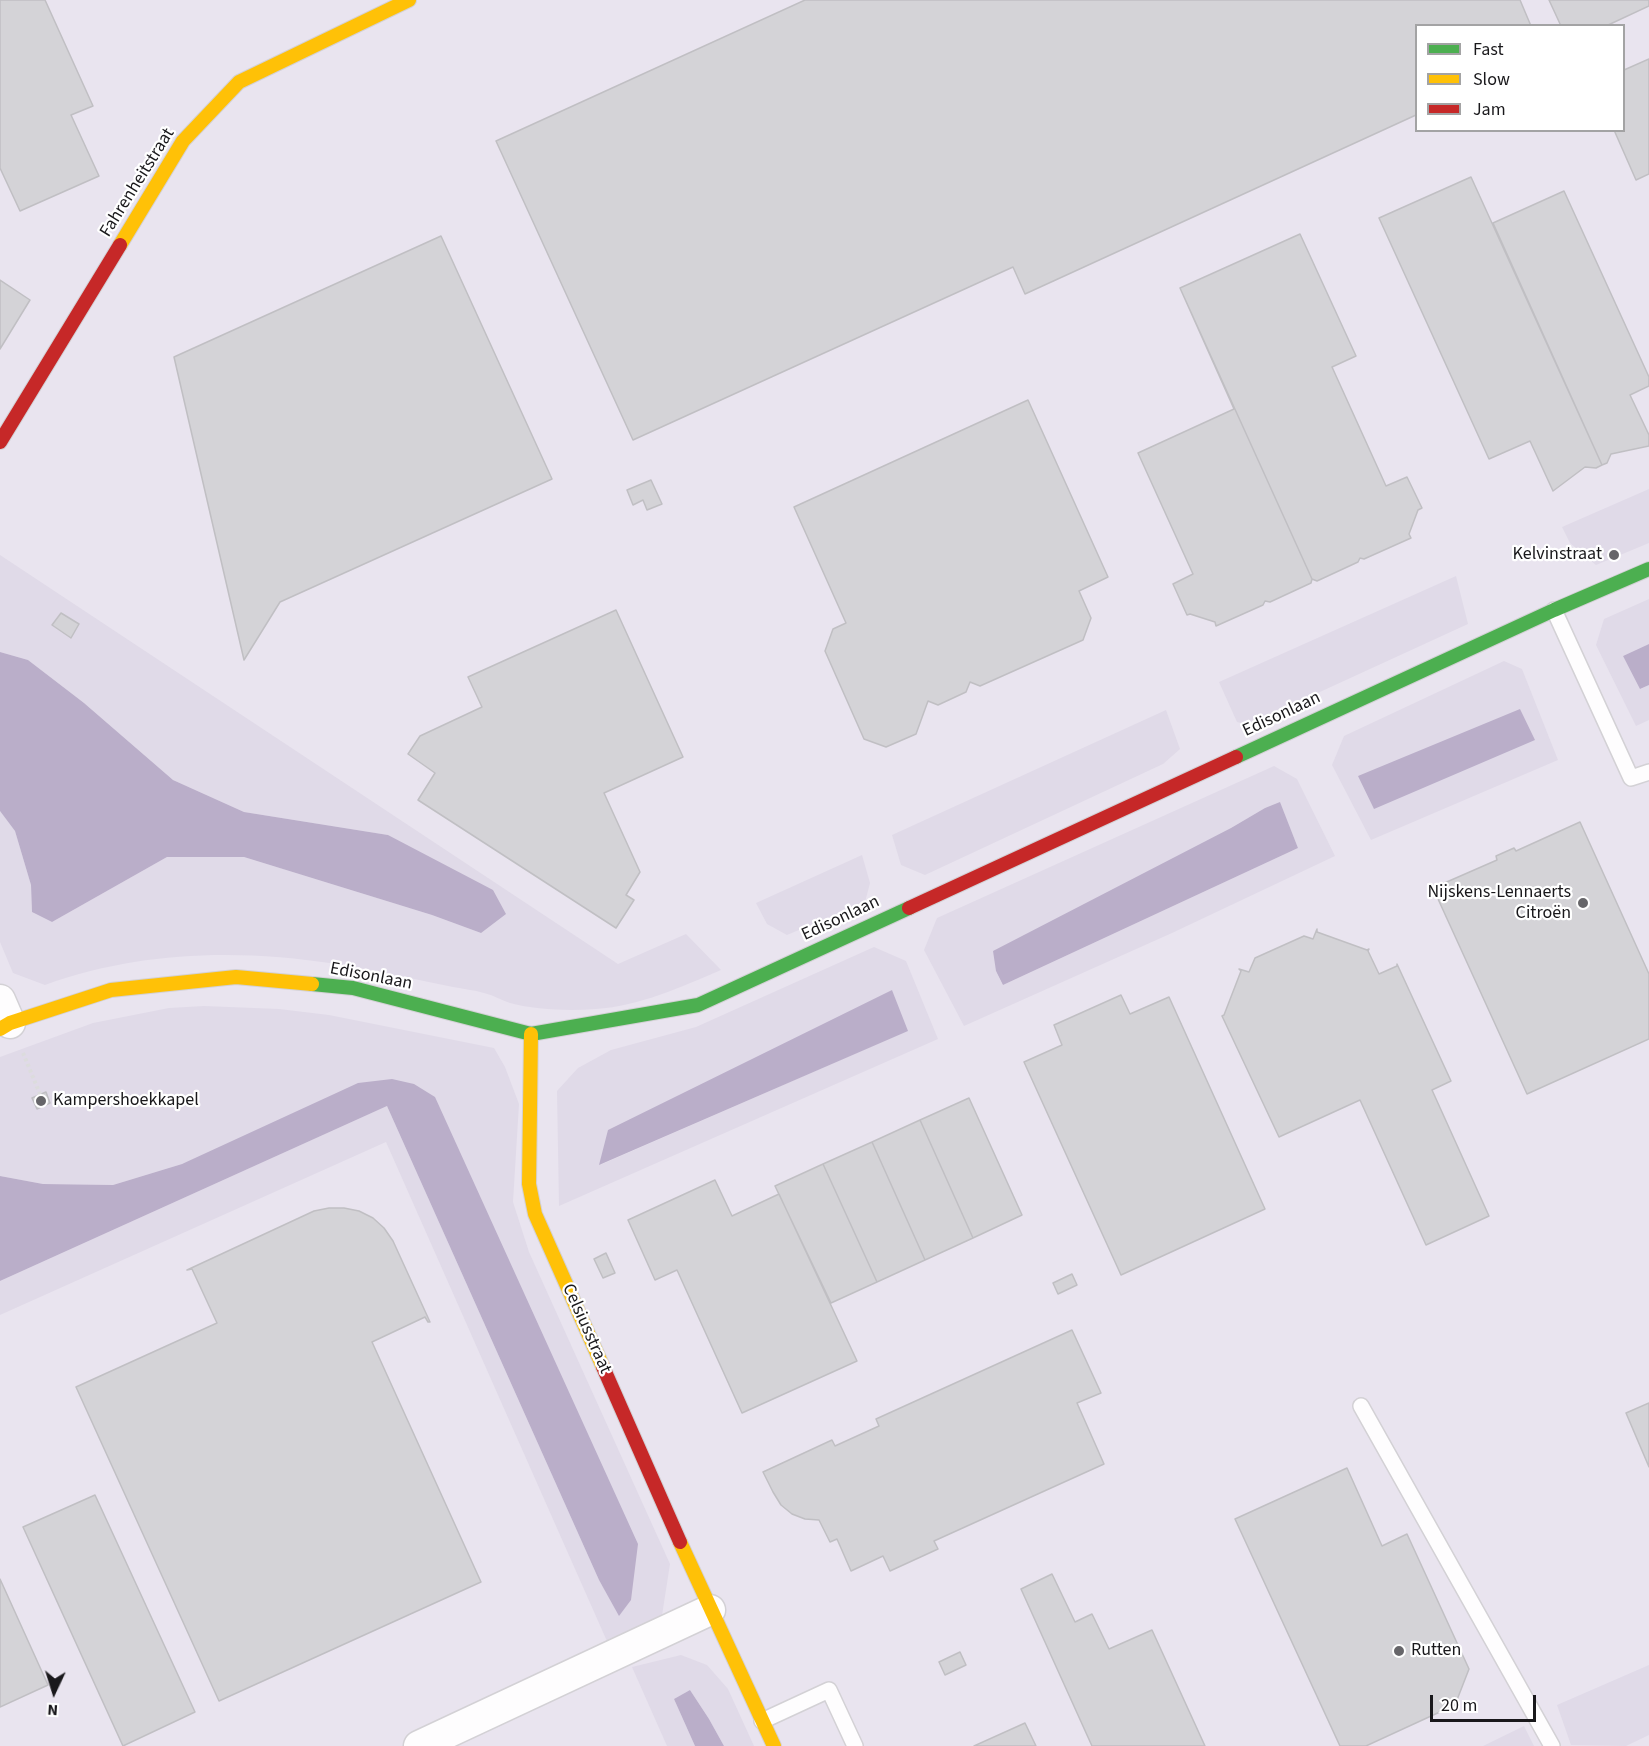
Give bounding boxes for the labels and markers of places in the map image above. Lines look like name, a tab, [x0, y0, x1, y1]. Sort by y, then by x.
place label: Kelvinstraat	[1512, 544, 1602, 566]
marker: Kelvinstraat	[1607, 548, 1621, 562]
place label: Nijskens-Lennaerts Citroën	[1427, 882, 1571, 924]
marker: Nijskens-Lennaerts Citroën	[1576, 896, 1590, 910]
place label: Kampershoekkapel	[53, 1090, 199, 1112]
marker: Kampershoekkapel	[34, 1094, 48, 1108]
place label: Rutten	[1411, 1640, 1461, 1662]
marker: Rutten	[1392, 1644, 1406, 1658]

